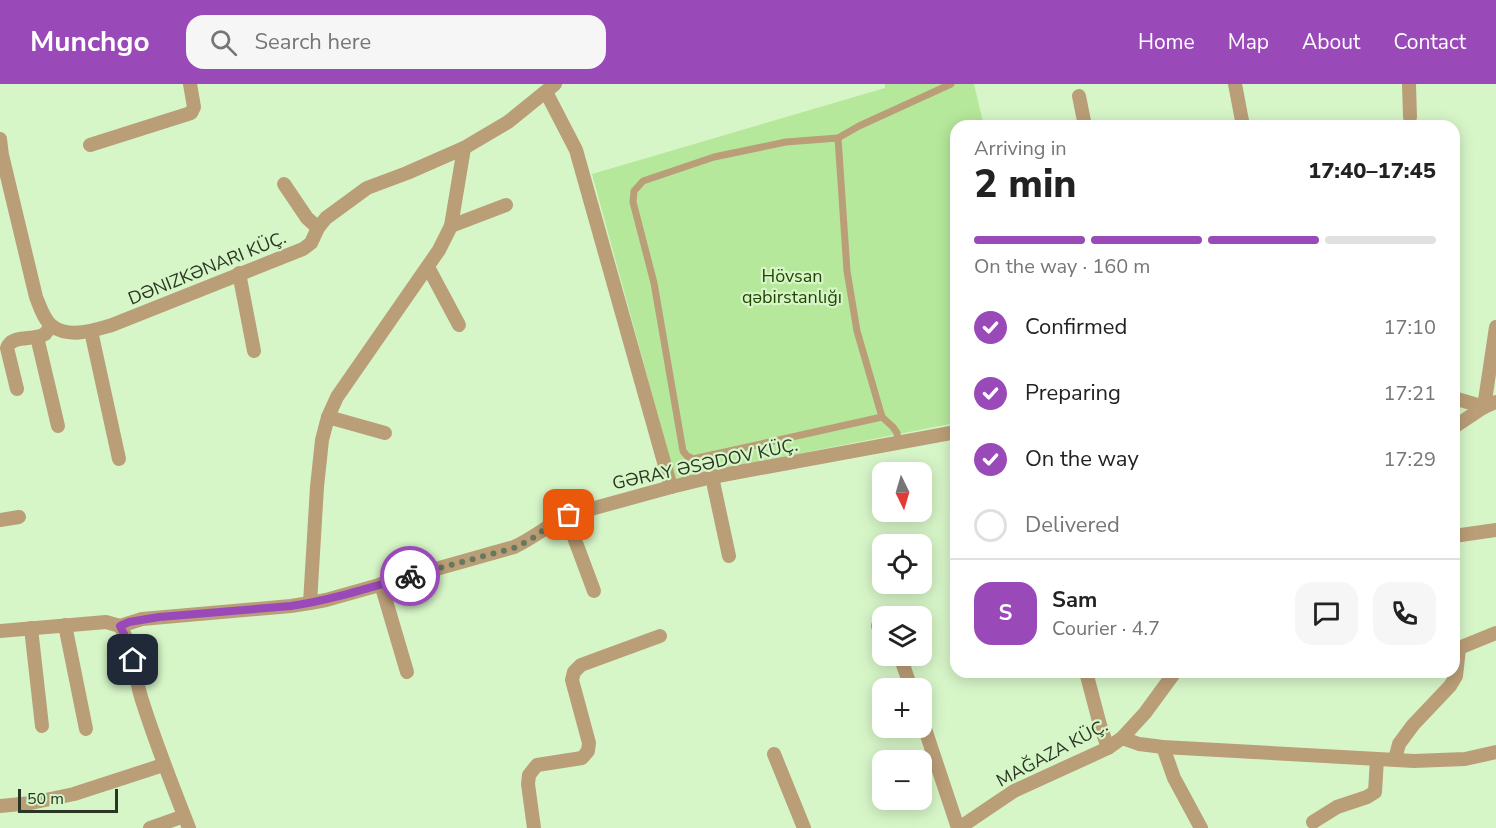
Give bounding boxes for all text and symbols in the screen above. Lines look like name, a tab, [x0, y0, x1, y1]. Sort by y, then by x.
search box	[186, 15, 606, 69]
text: Munchgo	[30, 23, 150, 61]
icon: search	[207, 26, 240, 59]
text: Search here	[255, 27, 371, 57]
text: Home	[1138, 28, 1195, 56]
text: Map	[1228, 28, 1269, 56]
text: About	[1302, 28, 1360, 56]
text: Contact	[1393, 28, 1466, 56]
text: Arriving in	[974, 135, 1067, 162]
text: 17:40–17:45	[1308, 156, 1436, 186]
text: 2 min	[974, 158, 1077, 211]
street label: DƏNIZKƏNARI KÜÇ.	[124, 225, 290, 311]
text: On the way · 160 m	[974, 253, 1150, 280]
park label: Hövsan qəbirstanlığı	[742, 264, 842, 309]
icon: check	[974, 311, 1007, 344]
text: Confirmed	[1025, 312, 1127, 342]
text: 17:10	[1383, 314, 1436, 341]
icon: check	[974, 377, 1007, 410]
text: Preparing	[1025, 378, 1121, 408]
text: 17:21	[1383, 380, 1436, 407]
street label: GƏRAY ƏSƏDOV KÜÇ.	[610, 433, 800, 495]
icon: check	[974, 443, 1007, 476]
text: On the way	[1025, 444, 1139, 474]
text: 17:29	[1383, 446, 1436, 473]
north arrow	[872, 462, 932, 522]
map controls	[872, 462, 932, 810]
pin	[543, 489, 594, 540]
icon: bag	[552, 498, 585, 531]
text: Delivered	[1025, 510, 1120, 540]
button: locate	[872, 534, 932, 594]
courier	[380, 546, 440, 606]
icon: bike	[394, 560, 427, 593]
button: chat	[1295, 582, 1358, 645]
button: phone	[1373, 582, 1436, 645]
text: Sam	[1052, 585, 1097, 615]
text: S	[999, 598, 1012, 628]
button: layers	[872, 606, 932, 666]
text: Courier · 4.7	[1052, 615, 1160, 642]
pin	[107, 634, 158, 685]
icon: home	[116, 643, 149, 676]
button: +	[872, 678, 932, 738]
street label: MAĞAZA KÜÇ.	[992, 714, 1112, 792]
button: −	[872, 750, 932, 810]
scale bar	[18, 786, 118, 814]
text: 50 m	[27, 788, 64, 810]

